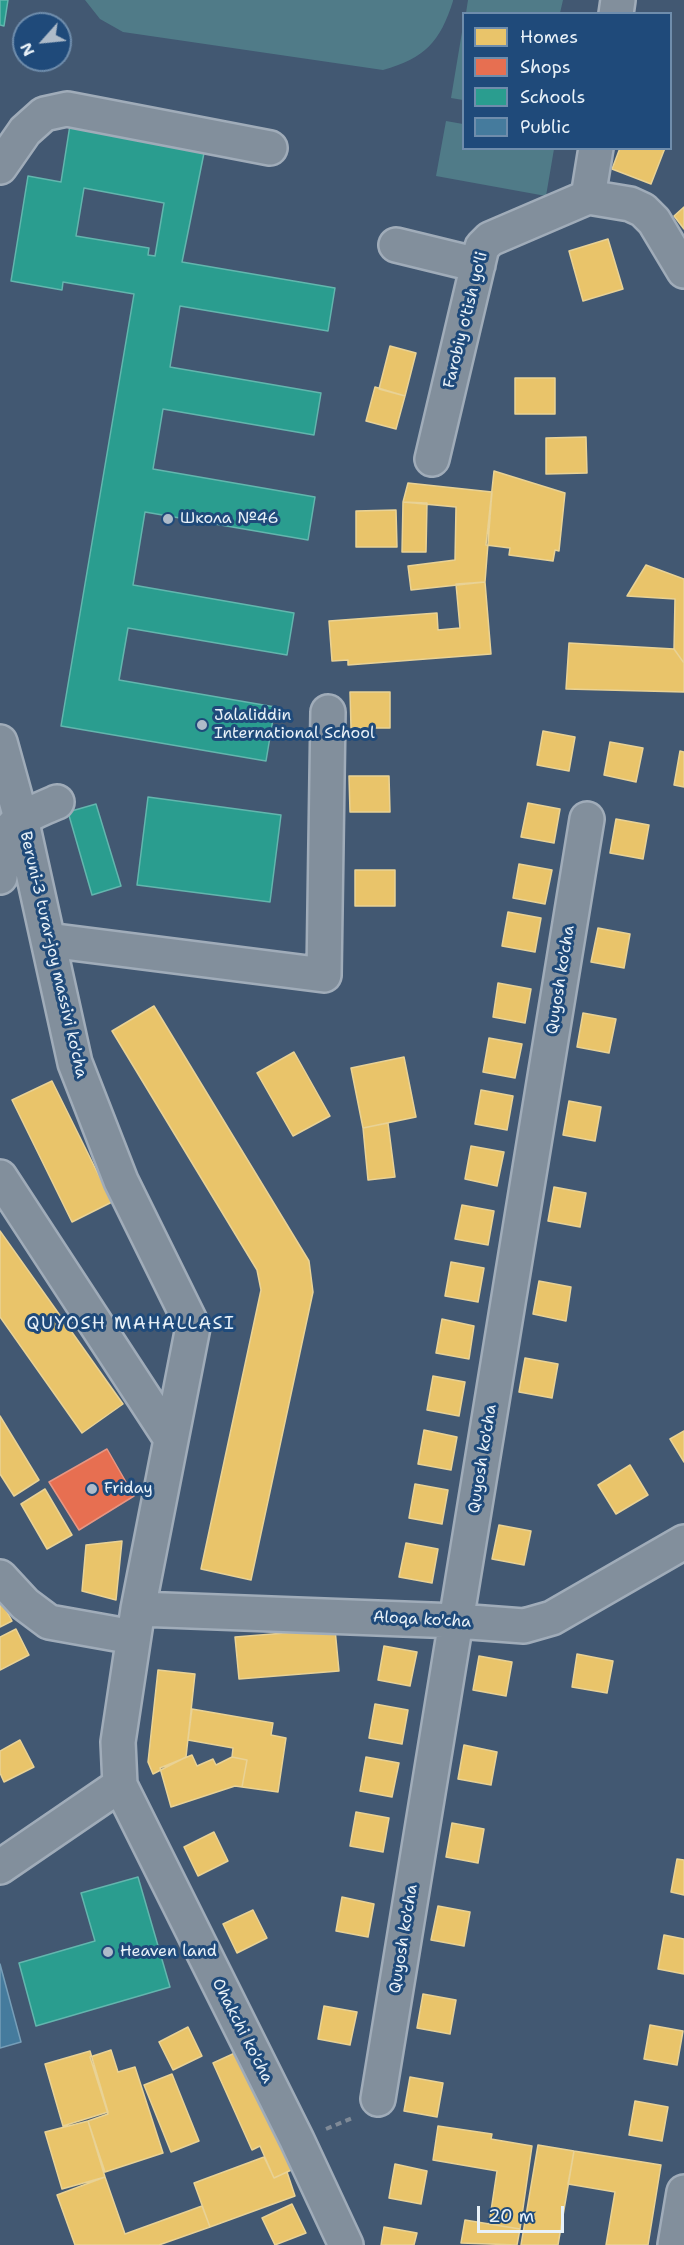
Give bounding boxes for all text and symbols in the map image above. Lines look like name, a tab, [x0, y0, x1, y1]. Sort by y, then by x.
north arrow	[12, 12, 72, 72]
legend	[462, 12, 672, 150]
text: Homes	[520, 25, 578, 49]
text: N	[15, 39, 40, 60]
text: Shops	[520, 55, 571, 79]
text: Schools	[520, 85, 586, 109]
text: Public	[520, 115, 570, 139]
street label: Farobiy o'tish yo'li	[440, 250, 492, 390]
place label: Школа №46	[180, 509, 279, 529]
marker: Школа №46	[161, 512, 175, 526]
place label: Jalaliddin International School	[214, 706, 375, 744]
marker: Jalaliddin International School	[195, 718, 209, 732]
street label: Beruni-3 turar-joy massivi ko'cha	[15, 830, 91, 1080]
street label: Quyosh ko'cha	[543, 924, 579, 1036]
district label: QUYOSH MAHALLASI	[26, 1313, 236, 1335]
street label: Quyosh ko'cha	[465, 1403, 501, 1515]
place label: Friday	[104, 1479, 153, 1499]
marker: Friday	[85, 1482, 99, 1496]
street label: Aloqa ko'cha	[372, 1608, 472, 1632]
street label: Quyosh ko'cha	[386, 1883, 422, 1995]
place label: Heaven land	[120, 1942, 217, 1962]
marker: Heaven land	[101, 1945, 115, 1959]
street label: Ohakchi ko'cha	[207, 1975, 277, 2087]
scale bar	[480, 2194, 567, 2232]
text: 20 m	[488, 2204, 534, 2228]

